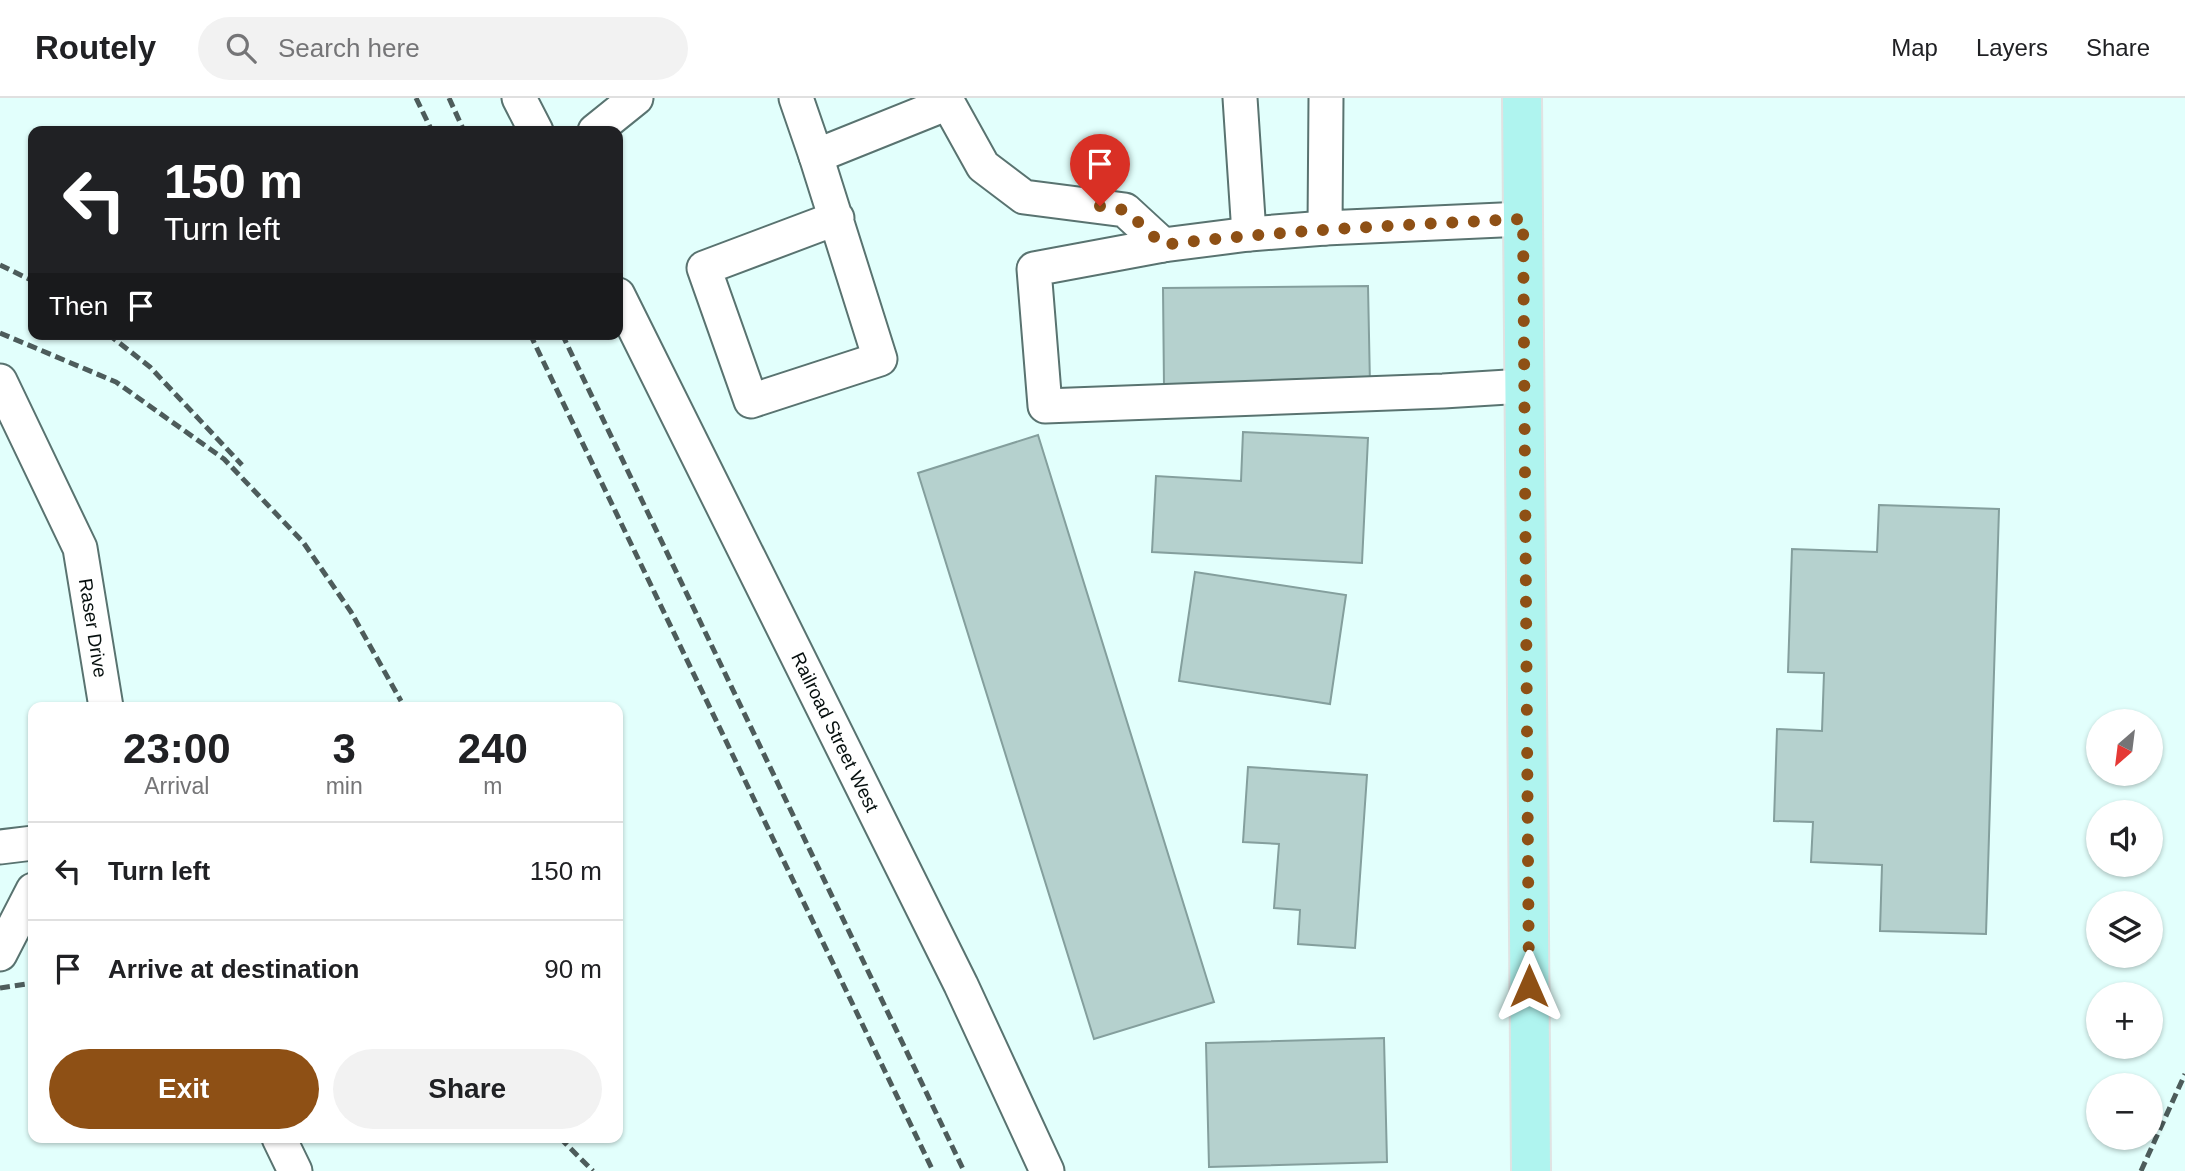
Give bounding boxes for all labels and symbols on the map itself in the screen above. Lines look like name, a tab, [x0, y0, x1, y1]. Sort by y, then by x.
pin	[1070, 134, 1130, 206]
street label: Raser Drive	[75, 577, 111, 679]
street label: Railroad Street West	[787, 649, 883, 816]
north arrow	[2086, 709, 2163, 786]
position arrow	[1492, 949, 1566, 1023]

